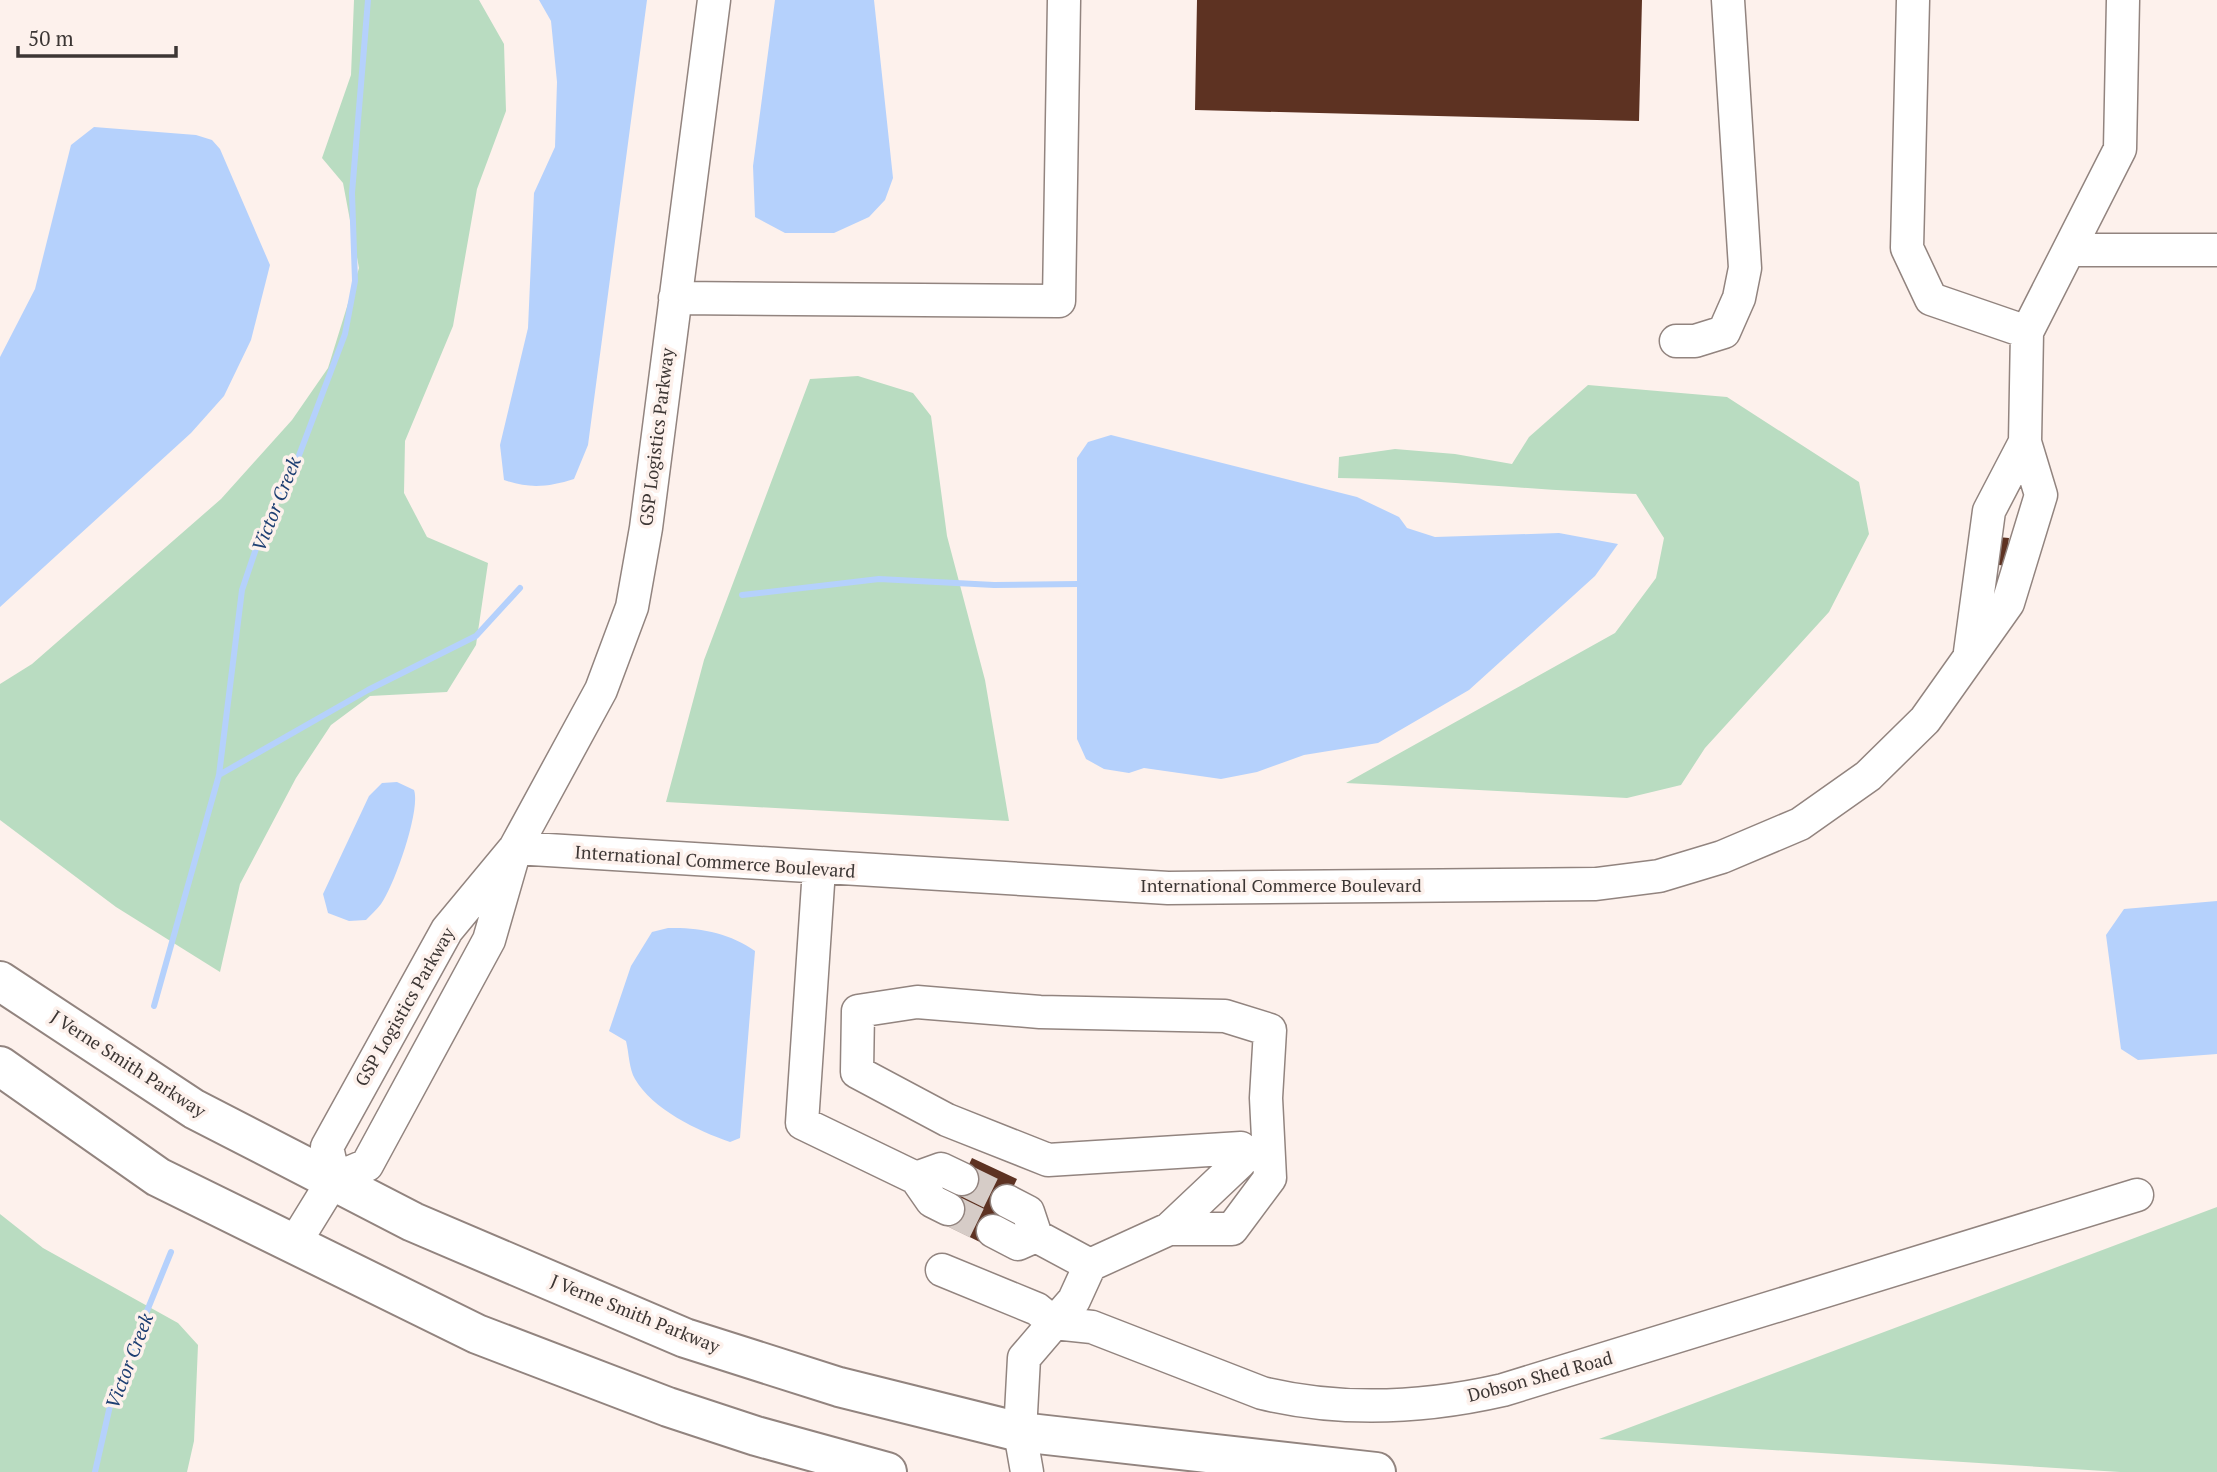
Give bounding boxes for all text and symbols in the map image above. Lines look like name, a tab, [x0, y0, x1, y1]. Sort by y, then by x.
scale bar	[18, 14, 175, 58]
text: 50 m	[28, 24, 74, 52]
street label: GSP Logistics Parkway	[633, 345, 679, 527]
water label: Victor Creek	[245, 452, 306, 555]
street label: International Commerce Boulevard	[574, 839, 856, 883]
street label: International Commerce Boulevard	[1140, 873, 1422, 897]
street label: GSP Logistics Parkway	[349, 922, 460, 1090]
street label: J Verne Smith Parkway	[46, 1004, 211, 1123]
street label: J Verne Smith Parkway	[547, 1268, 724, 1358]
water label: Victor Creek	[99, 1309, 158, 1412]
street label: Dobson Shed Road	[1465, 1345, 1615, 1407]

